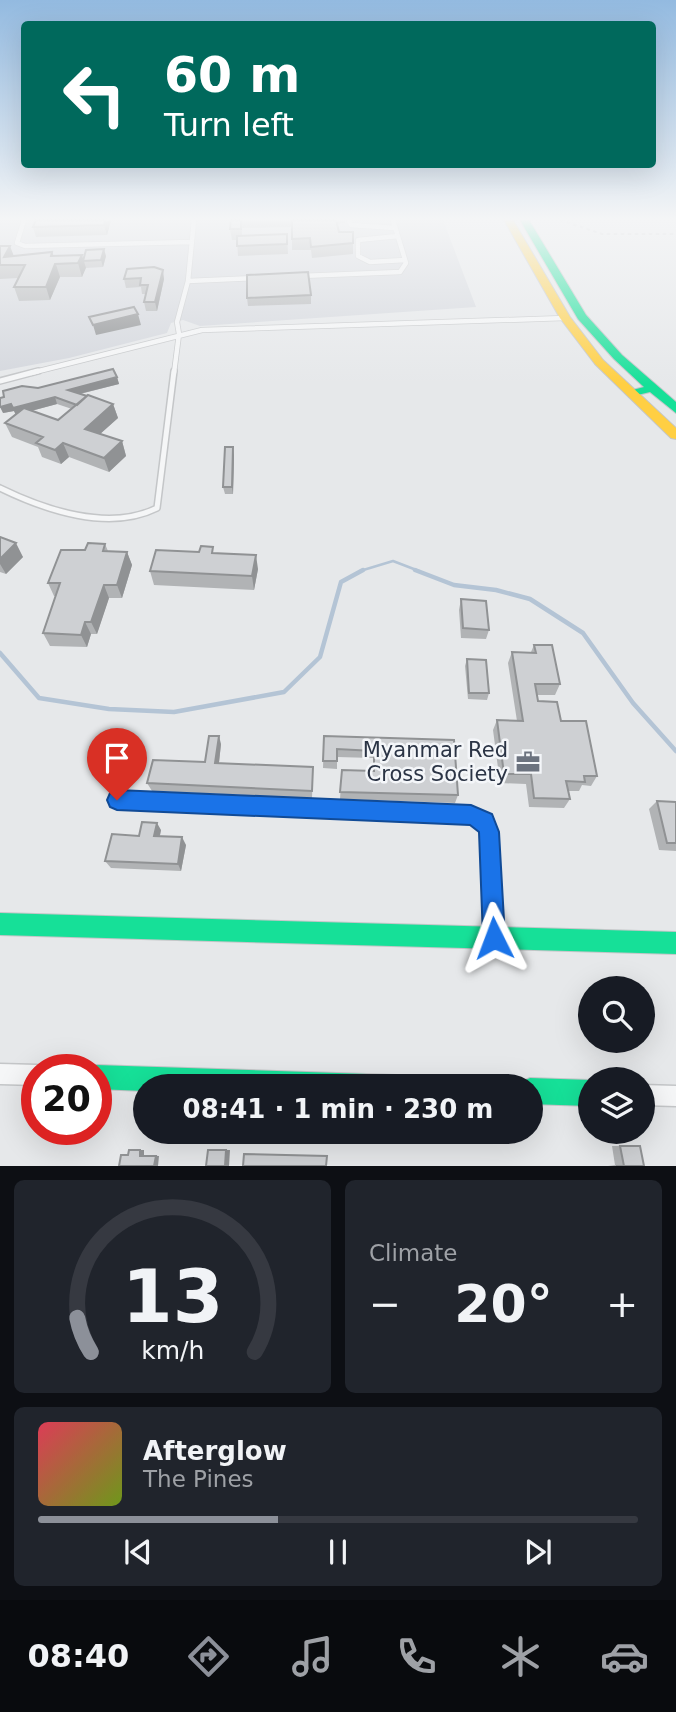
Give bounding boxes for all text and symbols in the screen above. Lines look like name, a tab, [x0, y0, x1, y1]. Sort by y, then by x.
text: 60 m	[164, 47, 300, 104]
icon: left	[49, 49, 140, 140]
text: Turn left	[164, 106, 294, 144]
pin	[87, 728, 147, 800]
place label: Myanmar Red Cross Society	[363, 738, 508, 786]
icon: arrive	[98, 739, 136, 777]
office icon: Myanmar Red Cross Society	[514, 748, 542, 776]
position arrow	[457, 901, 531, 975]
map controls	[578, 976, 655, 1144]
button: search	[578, 976, 655, 1053]
speed limit sign: 20	[21, 1054, 112, 1145]
button: layers	[578, 1067, 655, 1144]
text: 08:41 · 1 min · 230 m	[183, 1094, 493, 1124]
text: Climate	[369, 1240, 458, 1266]
text: 13	[122, 1255, 223, 1340]
text: 20°	[454, 1274, 553, 1334]
text: −	[369, 1282, 401, 1326]
text: +	[606, 1282, 638, 1326]
text: km/h	[141, 1336, 204, 1365]
text: Afterglow	[143, 1436, 287, 1466]
text: The Pines	[143, 1466, 254, 1492]
icon: previous	[119, 1533, 157, 1571]
icon: pause	[319, 1533, 357, 1571]
icon: next	[519, 1533, 557, 1571]
icon: directions	[184, 1632, 233, 1681]
icon: music	[288, 1632, 337, 1681]
icon: phone	[392, 1632, 441, 1681]
icon: climate	[496, 1632, 545, 1681]
icon: car	[600, 1632, 649, 1681]
text: 08:40	[27, 1637, 129, 1675]

